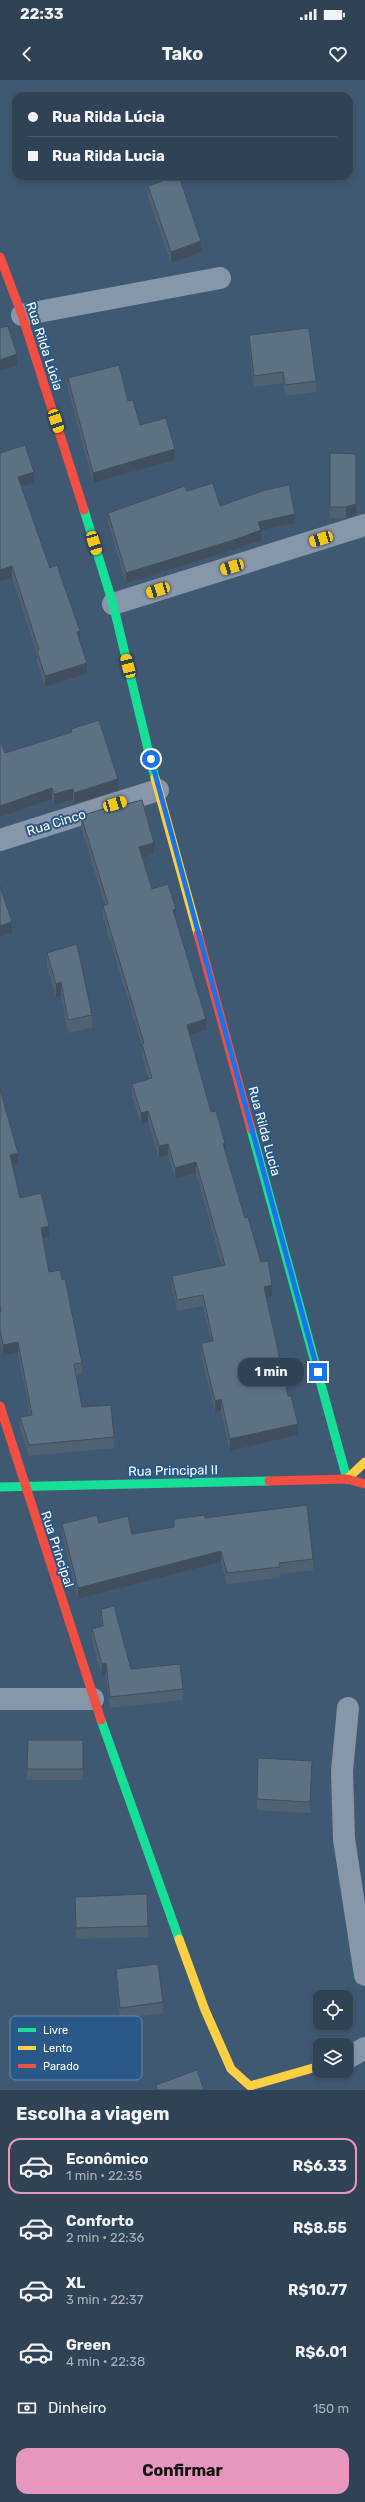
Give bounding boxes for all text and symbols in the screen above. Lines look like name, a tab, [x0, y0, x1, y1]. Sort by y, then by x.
text: 22:33	[20, 5, 64, 23]
icon: back	[16, 43, 38, 65]
text: Tako	[162, 43, 203, 65]
icon: heart	[327, 43, 349, 65]
text: Rua Rilda Lúcia	[52, 108, 165, 126]
text: Rua Rilda Lucia	[52, 147, 165, 165]
street label: Rua Rilda Lúcia	[23, 300, 66, 392]
car	[47, 408, 65, 434]
car	[85, 530, 103, 556]
car	[308, 530, 334, 548]
car	[219, 558, 245, 576]
car	[145, 581, 171, 599]
car	[119, 653, 137, 679]
route start	[142, 750, 160, 768]
car	[102, 795, 128, 813]
street label: Rua Cinco	[25, 806, 88, 839]
street label: Rua Rilda Lucia	[245, 1085, 284, 1178]
callout: 1 min	[238, 1358, 304, 1386]
route end	[309, 1363, 327, 1381]
text: 1 min	[254, 1364, 288, 1379]
street label: Rua Principal II	[128, 1462, 218, 1479]
street label: Rua Principal	[38, 1509, 77, 1589]
map controls	[313, 1990, 353, 2078]
button: locate	[313, 1990, 353, 2030]
legend	[10, 2016, 142, 2080]
text: Livre	[43, 2024, 68, 2037]
button: layers	[313, 2038, 353, 2078]
text: Lento	[43, 2042, 72, 2055]
text: Parado	[43, 2060, 79, 2073]
text: Escolha a viagem	[16, 2103, 169, 2125]
icon: car	[18, 2148, 54, 2184]
text: Econômico	[66, 2150, 148, 2168]
text: R$6.33	[293, 2157, 347, 2175]
text: 1 min · 22:35	[66, 2168, 142, 2183]
icon: car	[18, 2210, 54, 2246]
text: Conforto	[66, 2212, 134, 2230]
text: R$8.55	[293, 2219, 347, 2237]
text: 2 min · 22:36	[66, 2230, 144, 2245]
icon: car	[18, 2272, 54, 2308]
text: XL	[66, 2274, 85, 2292]
text: R$10.77	[288, 2281, 347, 2299]
text: 3 min · 22:37	[66, 2292, 143, 2307]
icon: car	[18, 2334, 54, 2370]
text: Green	[66, 2336, 111, 2354]
text: R$6.01	[295, 2343, 347, 2361]
text: 4 min · 22:38	[66, 2354, 145, 2369]
icon: cash	[16, 2397, 38, 2419]
text: Dinheiro	[48, 2399, 106, 2417]
text: 150 m	[313, 2401, 349, 2416]
button: Confirmar	[16, 2448, 349, 2494]

